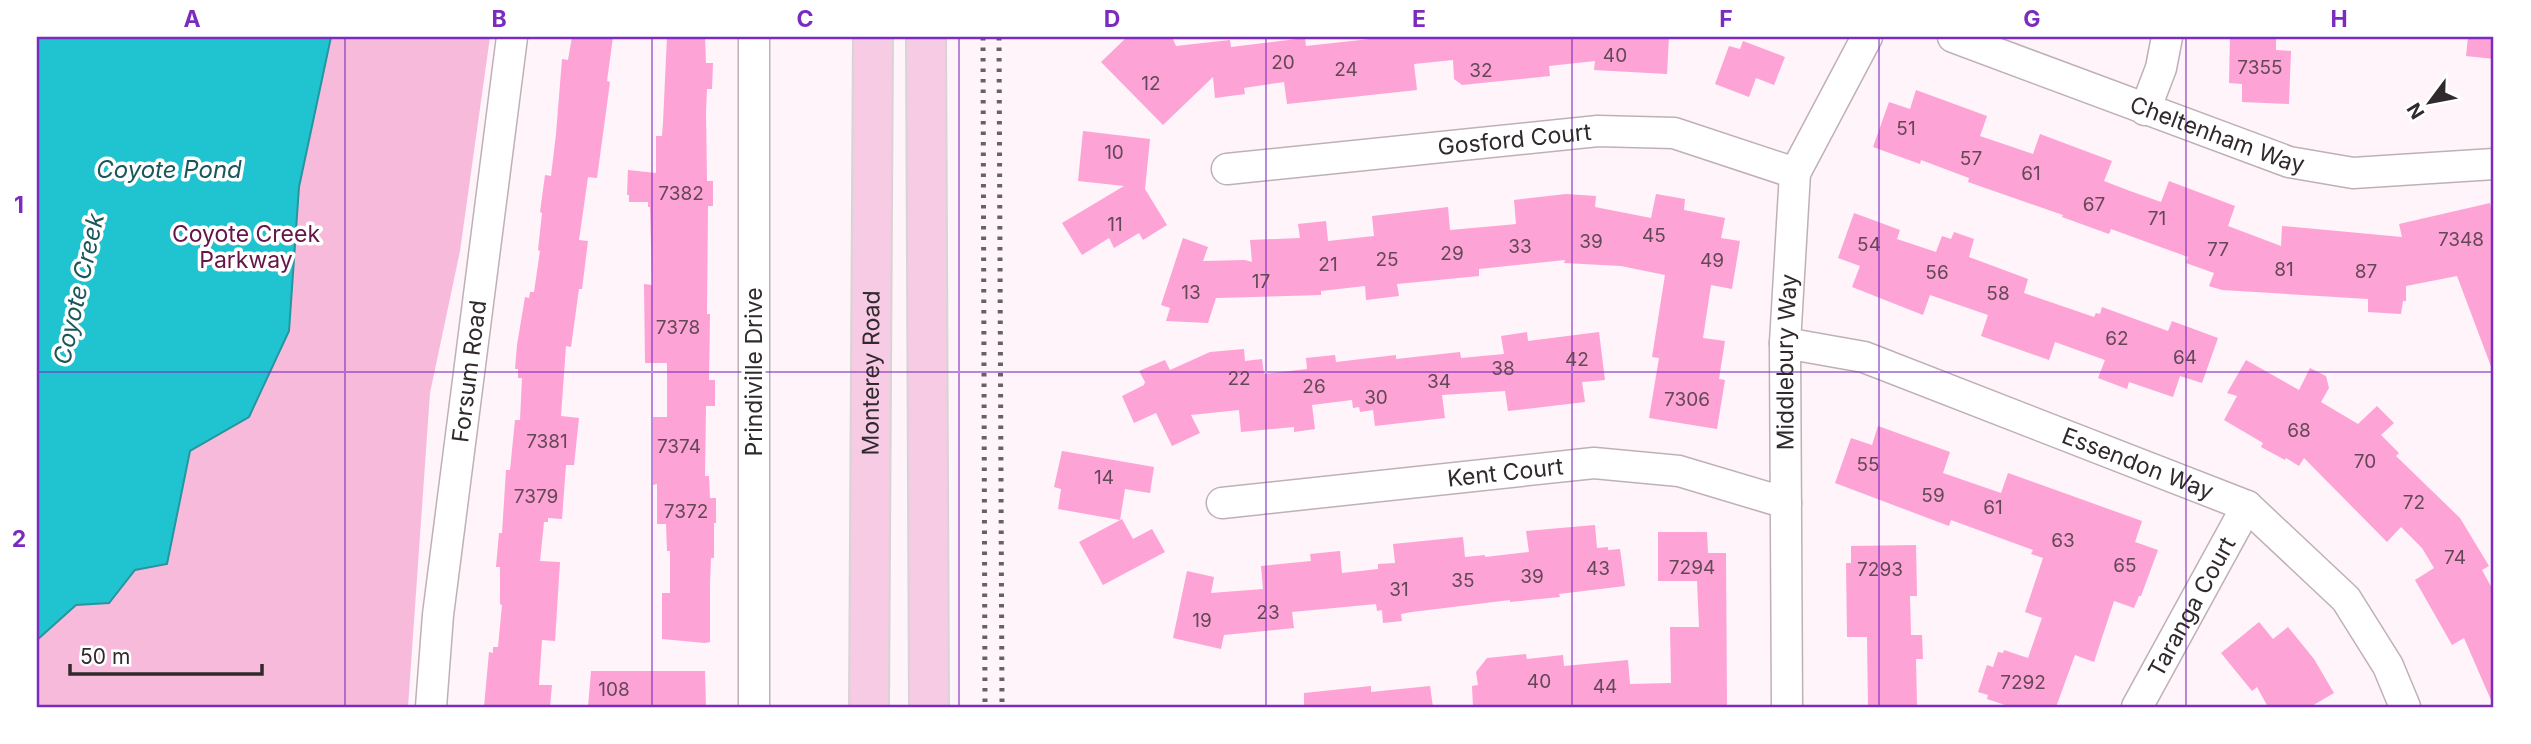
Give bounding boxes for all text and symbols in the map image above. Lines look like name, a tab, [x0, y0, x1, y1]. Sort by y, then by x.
text: A	[183, 5, 201, 33]
text: B	[491, 5, 507, 33]
text: C	[796, 5, 814, 33]
text: D	[1104, 5, 1120, 33]
text: E	[1412, 5, 1426, 33]
text: F	[1719, 5, 1733, 33]
text: G	[2023, 5, 2041, 33]
text: H	[2330, 5, 2348, 33]
house number: 40	[1603, 44, 1627, 67]
house number: 20	[1271, 51, 1295, 74]
house number: 7355	[2237, 56, 2283, 79]
house number: 24	[1334, 58, 1358, 81]
house number: 32	[1469, 59, 1493, 82]
north arrow	[2394, 66, 2464, 136]
house number: 12	[1141, 72, 1161, 95]
street label: Cheltenham Way	[2126, 90, 2307, 178]
text: N	[2402, 99, 2430, 123]
house number: 51	[1896, 117, 1916, 140]
street label: Gosford Court	[1436, 118, 1593, 161]
house number: 10	[1104, 141, 1124, 164]
house number: 57	[1960, 147, 1982, 170]
water label: Coyote Pond	[96, 155, 242, 184]
house number: 61	[2021, 162, 2041, 185]
house number: 7382	[658, 182, 704, 205]
text: 1	[14, 191, 24, 219]
house number: 67	[2083, 193, 2105, 216]
house number: 71	[2148, 207, 2166, 230]
water label: Coyote Creek	[47, 210, 110, 367]
house number: 11	[1107, 213, 1123, 236]
park label: Coyote Creek Parkway	[172, 220, 320, 274]
house number: 45	[1642, 224, 1666, 247]
house number: 7348	[2438, 228, 2484, 251]
house number: 39	[1579, 230, 1603, 253]
house number: 54	[1857, 233, 1881, 256]
house number: 33	[1508, 235, 1532, 258]
house number: 77	[2207, 238, 2229, 261]
house number: 29	[1440, 242, 1464, 265]
house number: 25	[1375, 248, 1399, 271]
house number: 49	[1700, 249, 1724, 272]
house number: 21	[1318, 253, 1338, 276]
house number: 81	[2274, 258, 2294, 281]
house number: 87	[2355, 260, 2377, 283]
house number: 56	[1925, 261, 1949, 284]
house number: 17	[1252, 270, 1270, 293]
street label: Middlebury Way	[1771, 273, 1803, 450]
house number: 13	[1181, 281, 1201, 304]
house number: 58	[1986, 282, 2010, 305]
street label: Prindiville Drive	[740, 287, 768, 457]
street label: Monterey Road	[857, 290, 885, 456]
street label: Forsum Road	[446, 299, 492, 444]
house number: 7378	[656, 316, 700, 339]
house number: 62	[2105, 327, 2129, 350]
house number: 64	[2173, 346, 2197, 369]
house number: 42	[1565, 348, 1589, 371]
house number: 38	[1491, 357, 1515, 380]
house number: 22	[1227, 367, 1251, 390]
house number: 34	[1427, 370, 1451, 393]
house number: 26	[1302, 375, 1326, 398]
house number: 30	[1364, 386, 1388, 409]
house number: 7306	[1664, 388, 1710, 411]
house number: 68	[2287, 419, 2311, 442]
street label: Essendon Way	[2058, 421, 2218, 506]
house number: 7381	[526, 430, 568, 453]
house number: 7374	[657, 435, 701, 458]
house number: 70	[2354, 450, 2376, 473]
street label: Kent Court	[1446, 452, 1565, 493]
house number: 55	[1856, 453, 1880, 476]
house number: 14	[1094, 466, 1114, 489]
house number: 59	[1921, 484, 1945, 507]
house number: 7379	[514, 485, 558, 508]
house number: 72	[2403, 491, 2425, 514]
house number: 61	[1983, 496, 2003, 519]
house number: 7372	[664, 500, 708, 523]
text: 2	[12, 525, 26, 553]
house number: 63	[2051, 529, 2075, 552]
street label: Taranga Court	[2142, 532, 2242, 682]
house number: 74	[2444, 546, 2466, 569]
house number: 65	[2113, 554, 2137, 577]
house number: 7294	[1669, 556, 1715, 579]
house number: 43	[1586, 557, 1610, 580]
house number: 7293	[1857, 558, 1903, 581]
house number: 39	[1520, 565, 1544, 588]
house number: 35	[1451, 569, 1475, 592]
house number: 31	[1389, 578, 1409, 601]
house number: 23	[1256, 601, 1280, 624]
house number: 19	[1192, 609, 1212, 632]
scale bar	[70, 632, 262, 676]
text: 50 m	[80, 644, 130, 669]
house number: 40	[1527, 670, 1551, 693]
house number: 7292	[2000, 671, 2046, 694]
house number: 44	[1593, 675, 1617, 698]
house number: 108	[598, 678, 630, 701]

